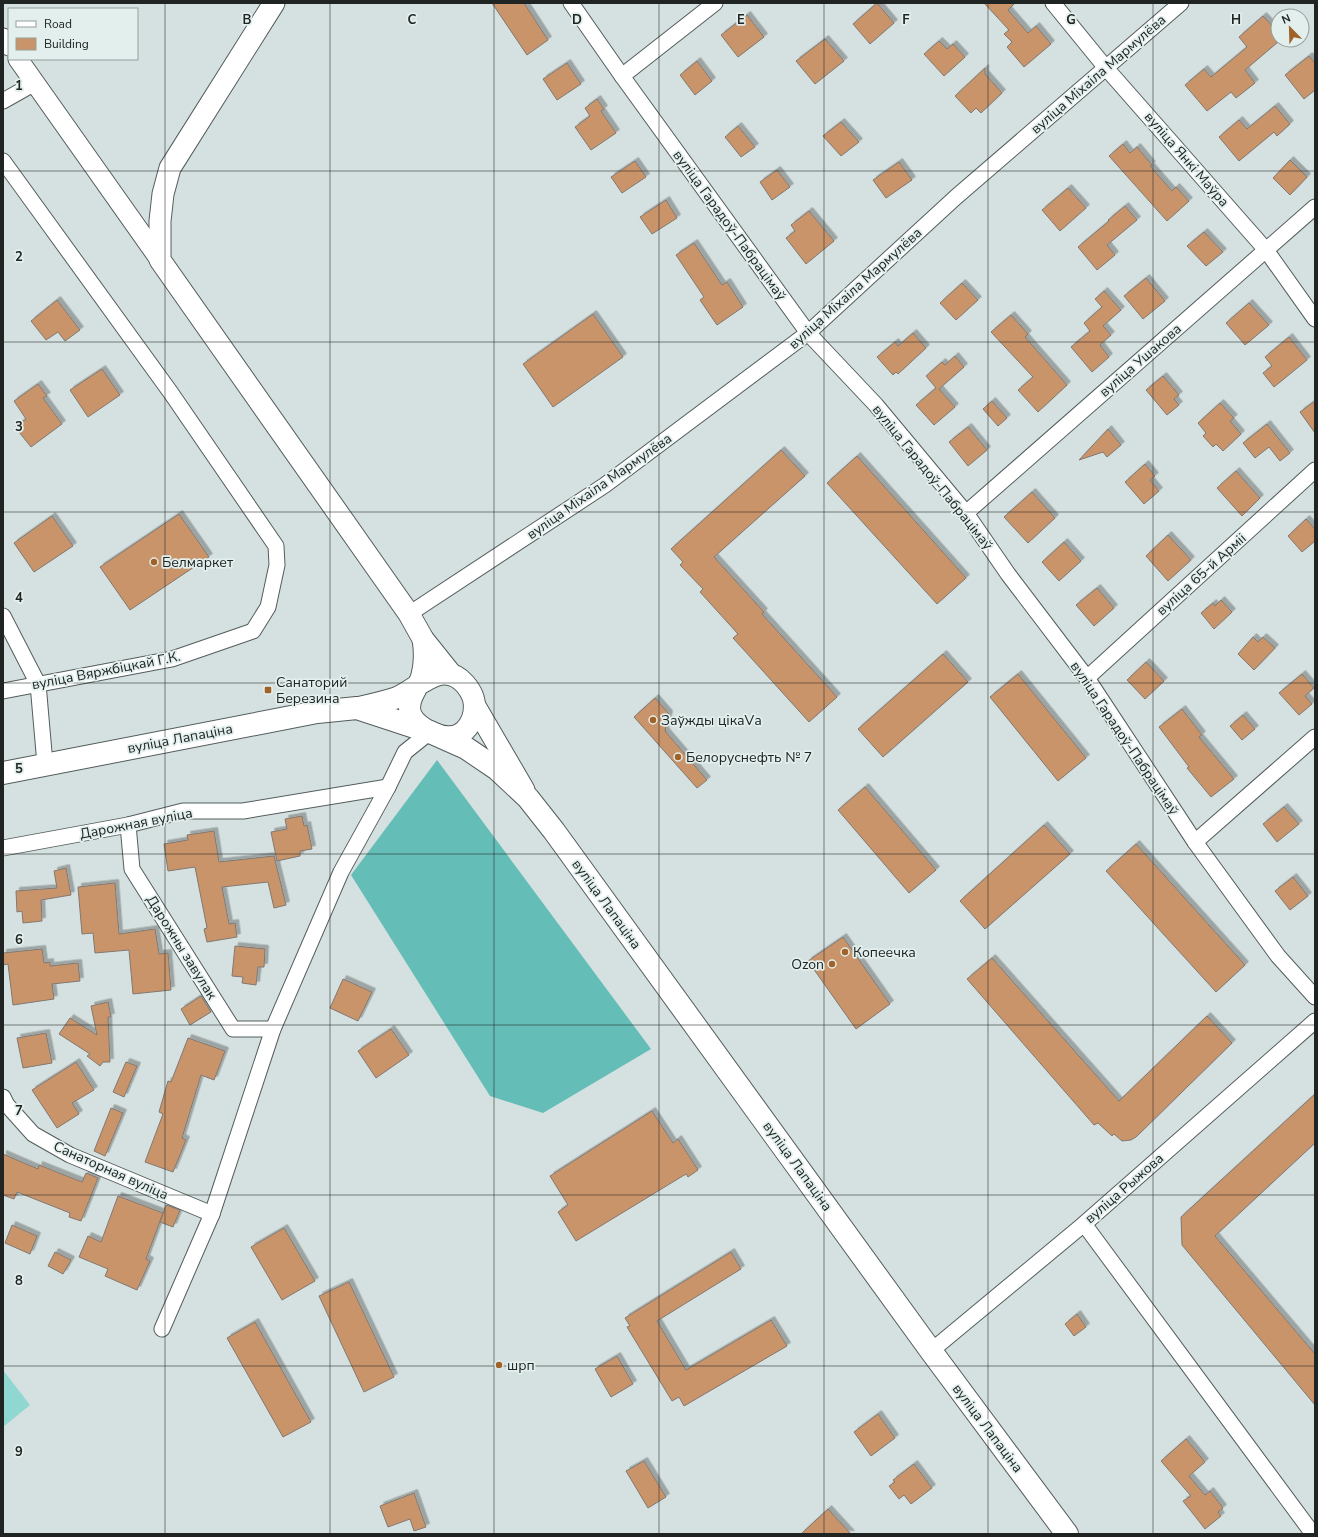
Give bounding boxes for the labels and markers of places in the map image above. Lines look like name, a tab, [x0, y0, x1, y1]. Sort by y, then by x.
place label: Белмаркет	[162, 553, 234, 572]
marker: Белмаркет	[149, 557, 159, 567]
place label: Санаторий Березина	[276, 673, 347, 708]
marker: Санаторий Березина	[263, 685, 273, 695]
place label: Заўжды цікаVа	[661, 711, 762, 730]
marker: Заўжды цікаVа	[648, 715, 658, 725]
place label: Белоруснефть № 7	[686, 748, 812, 767]
marker: Белоруснефть № 7	[673, 752, 683, 762]
place label: Копеечка	[853, 943, 916, 962]
marker: Копеечка	[840, 947, 850, 957]
place label: Ozon	[791, 955, 824, 974]
marker: Ozon	[827, 959, 837, 969]
place label: шрп	[507, 1356, 535, 1375]
marker: шрп	[494, 1360, 504, 1370]

